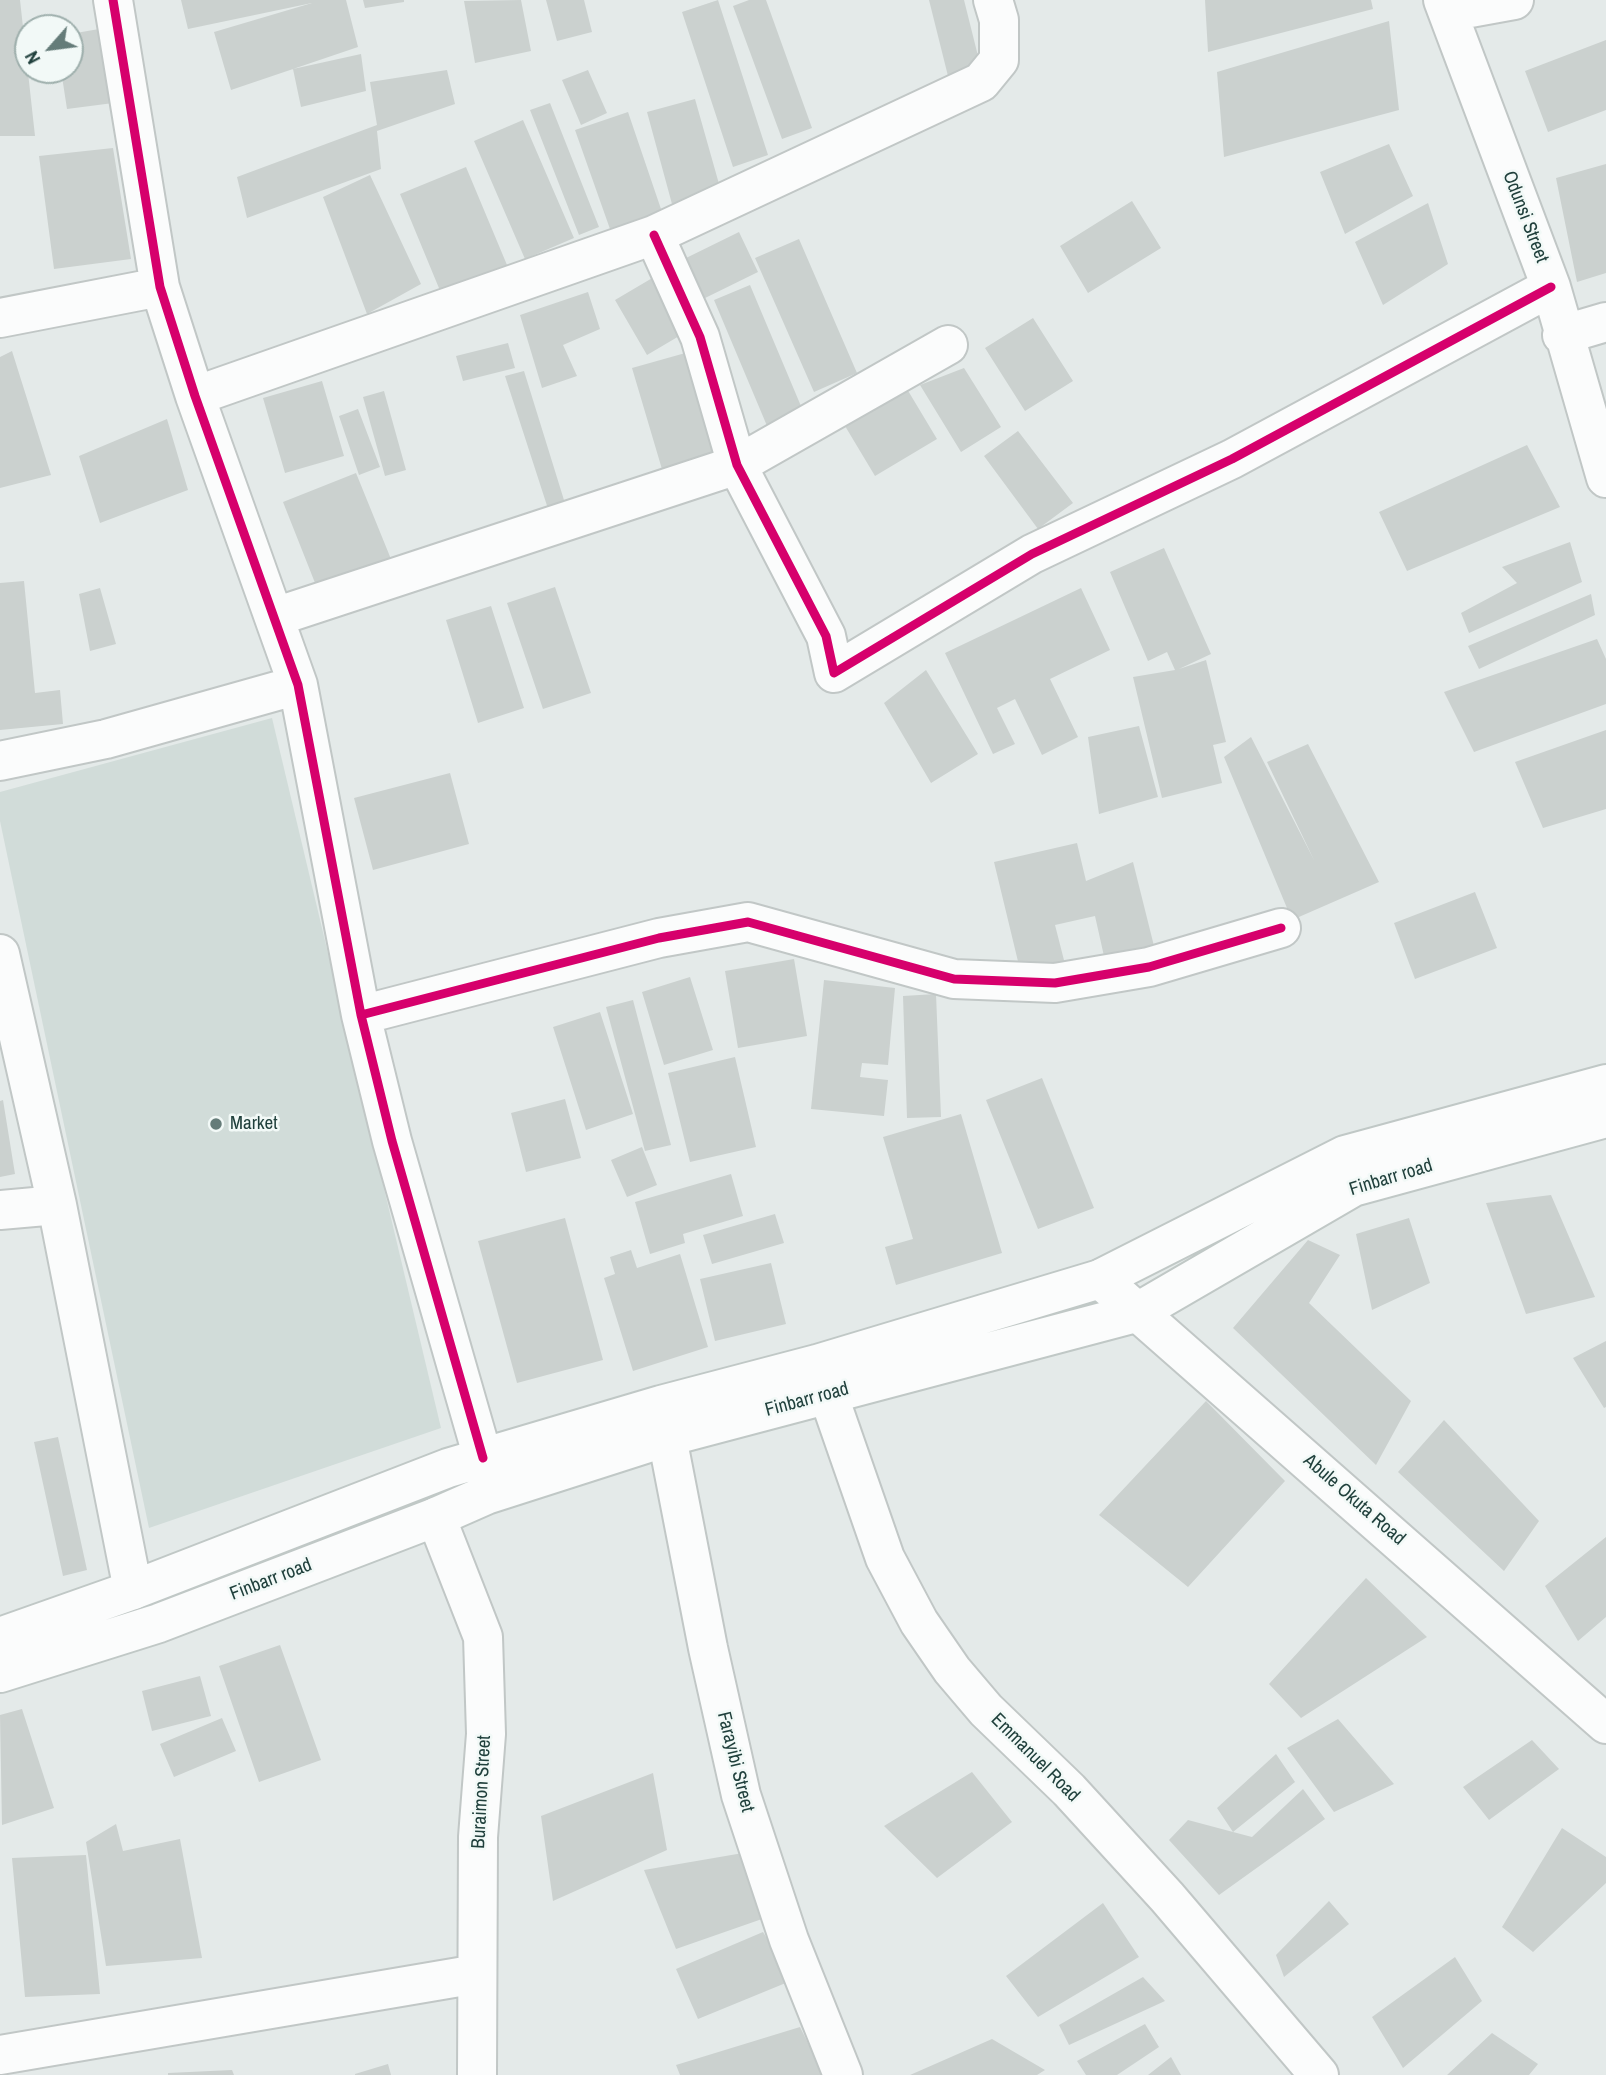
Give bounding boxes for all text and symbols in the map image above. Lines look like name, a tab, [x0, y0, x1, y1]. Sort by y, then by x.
north arrow	[14, 14, 84, 84]
text: N	[18, 47, 46, 69]
street label: Odunsi Street	[1497, 168, 1553, 266]
place label: Market	[230, 1113, 278, 1135]
marker: Market	[208, 1116, 224, 1132]
street label: Finbarr road	[1347, 1155, 1435, 1201]
street label: Finbarr road	[763, 1378, 851, 1422]
street label: Abule Okuta Road	[1298, 1450, 1410, 1550]
street label: Finbarr road	[227, 1554, 315, 1606]
street label: Emmanuel Road	[986, 1709, 1084, 1807]
street label: Farayibi Street	[712, 1710, 758, 1814]
street label: Buraimon Street	[468, 1735, 496, 1849]

